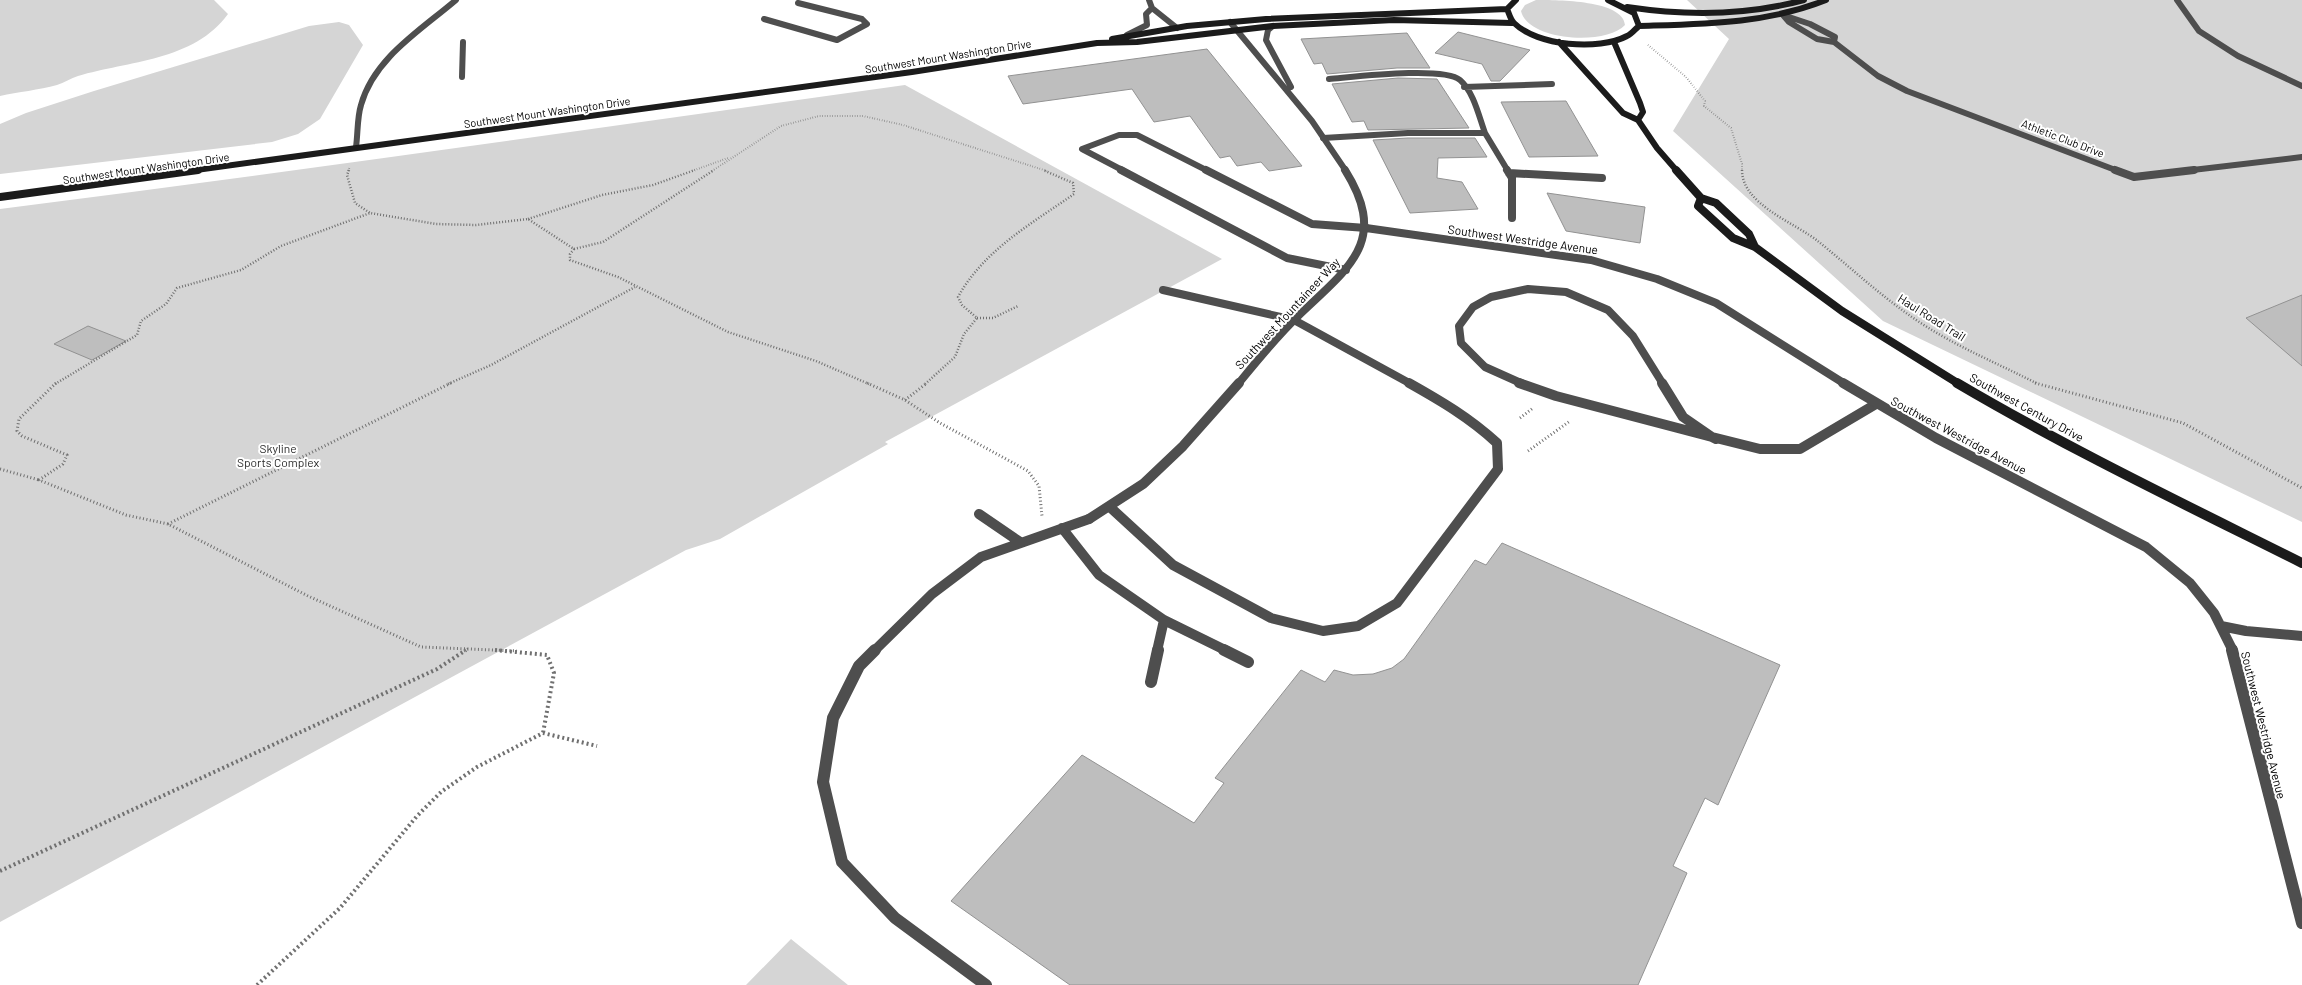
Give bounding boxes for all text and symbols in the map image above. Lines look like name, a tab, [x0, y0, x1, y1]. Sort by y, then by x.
street label: Southwest Mount Washington Drive	[864, 36, 1032, 76]
street label: Southwest Mount Washington Drive	[463, 94, 631, 130]
street label: Athletic Club Drive	[2020, 116, 2106, 160]
street label: Southwest Mount Washington Drive	[62, 150, 230, 186]
street label: Southwest Westridge Avenue	[1447, 222, 1599, 256]
street label: Southwest Mountaineer Way	[1232, 254, 1343, 372]
street label: Haul Road Trail	[1896, 291, 1968, 343]
street label: Southwest Century Drive	[1968, 370, 2086, 444]
street label: Southwest Westridge Avenue	[1889, 393, 2029, 477]
park label: Skyline Sports Complex	[237, 441, 319, 469]
street label: Southwest Westridge Avenue	[2239, 650, 2289, 800]

